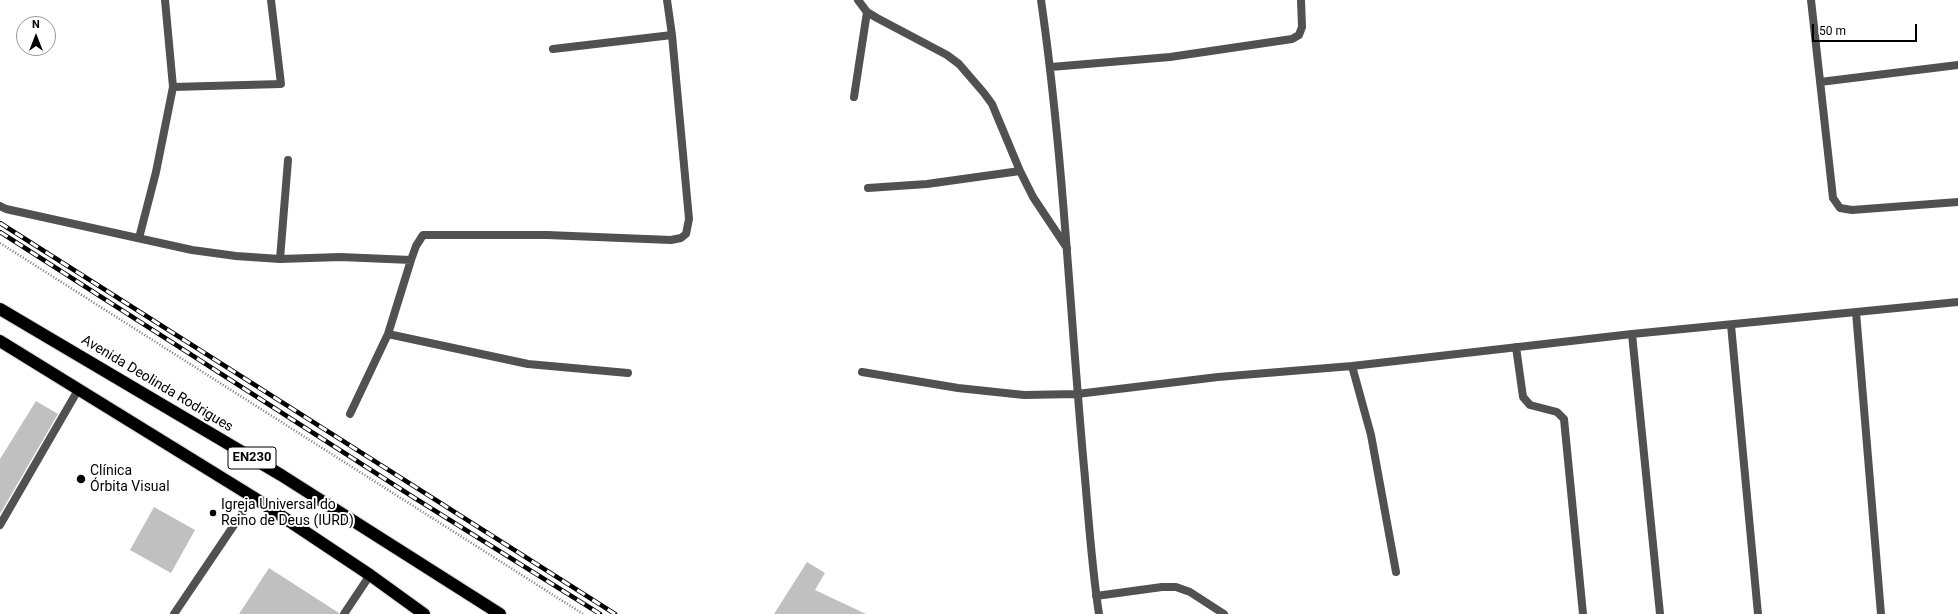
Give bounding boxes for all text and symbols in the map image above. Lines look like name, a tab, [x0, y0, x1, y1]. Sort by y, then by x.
north arrow	[16, 16, 56, 56]
scale bar	[1814, 16, 1919, 42]
text: N	[32, 18, 40, 31]
text: 50 m	[1819, 24, 1846, 38]
street label: Avenida Deolinda Rodrigues	[78, 332, 236, 436]
road number: EN230	[228, 447, 276, 469]
place label: Clínica Órbita Visual	[90, 463, 170, 496]
marker: Clínica Órbita Visual	[75, 473, 87, 485]
place label: Igreja Universal do Reino de Deus (IURD)	[221, 497, 354, 530]
marker: Igreja Universal do Reino de Deus (IURD)	[208, 508, 218, 518]

